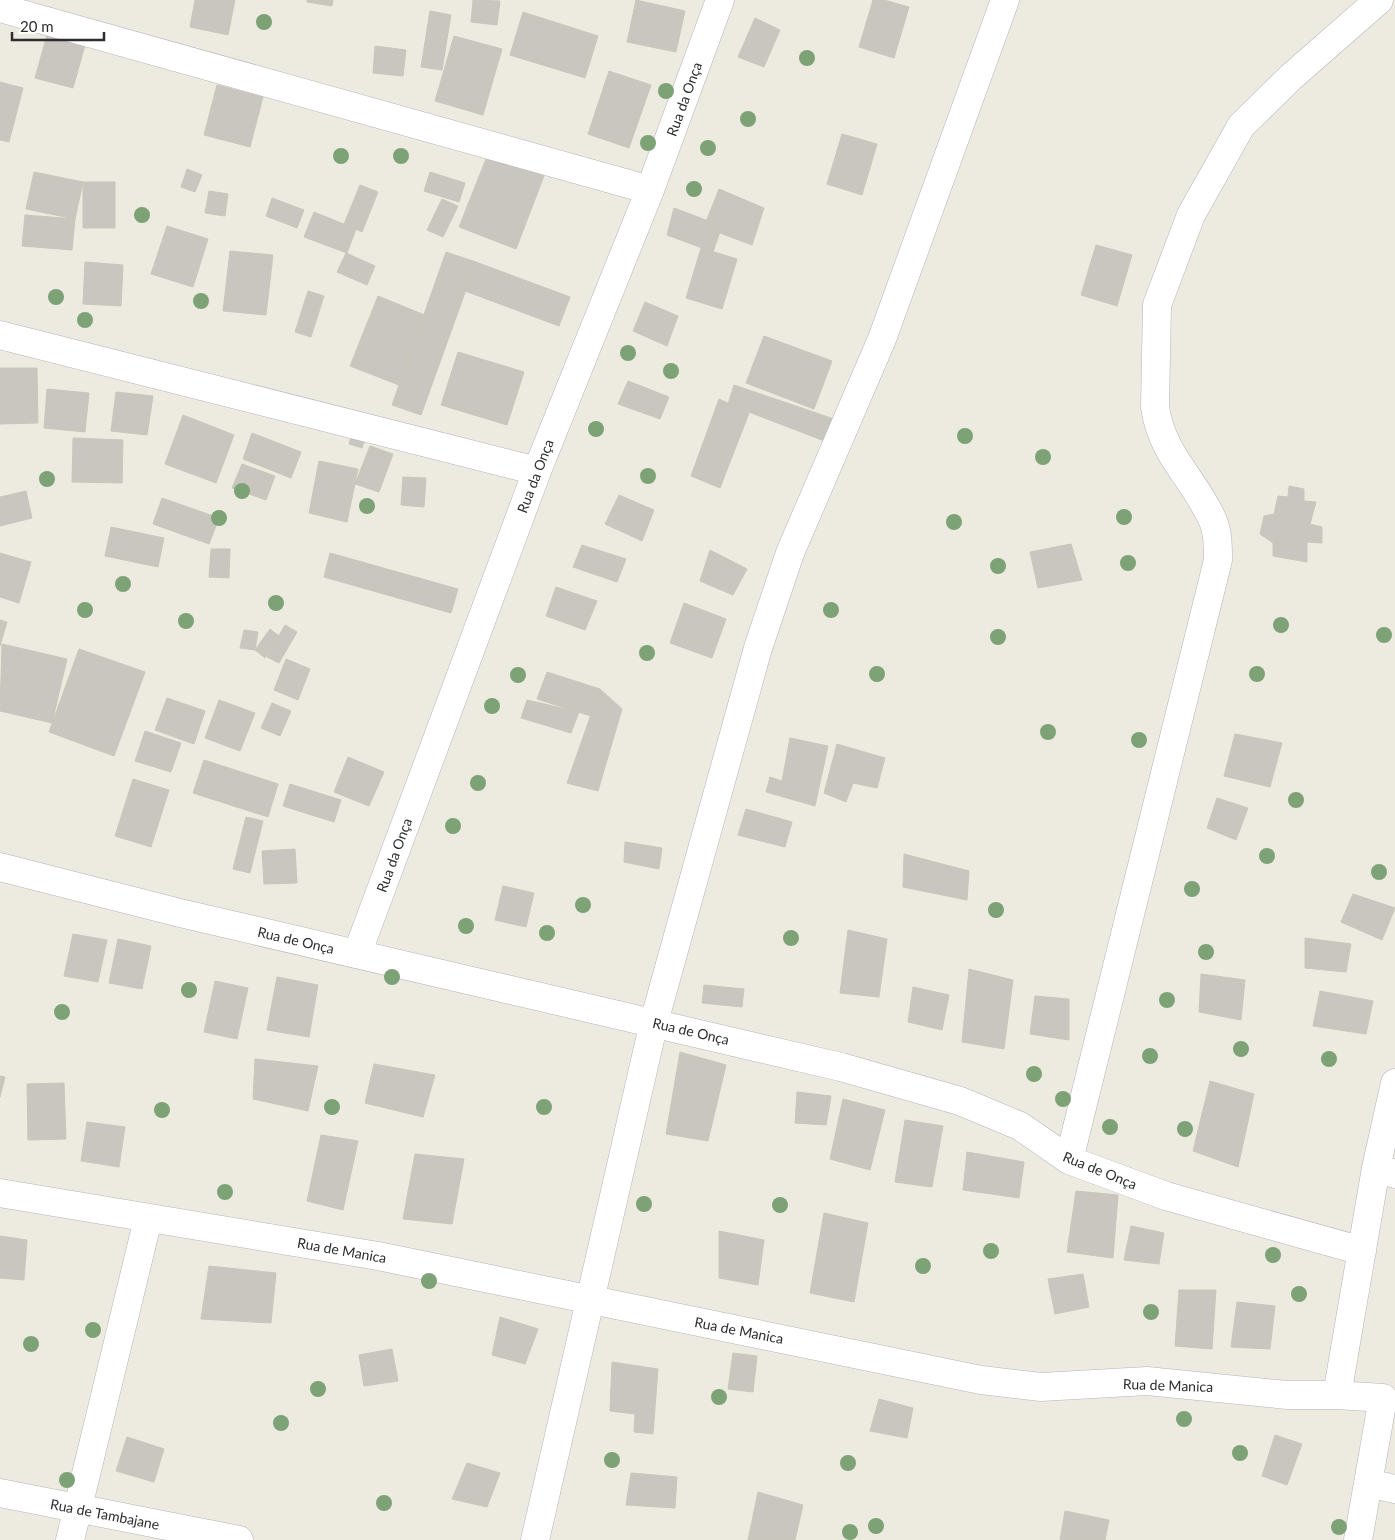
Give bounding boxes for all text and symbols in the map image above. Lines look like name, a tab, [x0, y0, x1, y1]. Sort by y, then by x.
scale bar	[12, 10, 105, 42]
text: 20 m	[20, 17, 54, 35]
street label: Rua da Onça	[663, 60, 705, 138]
street label: Rua da Onça	[513, 437, 557, 515]
street label: Rua da Onça	[373, 816, 415, 894]
street label: Rua de Onça	[256, 923, 336, 957]
street label: Rua de Onça	[651, 1014, 731, 1048]
street label: Rua de Onça	[1061, 1147, 1139, 1193]
street label: Rua de Manica	[296, 1234, 388, 1266]
street label: Rua de Manica	[693, 1313, 785, 1347]
street label: Rua de Manica	[1123, 1375, 1213, 1395]
street label: Rua de Tambajane	[49, 1495, 161, 1533]

